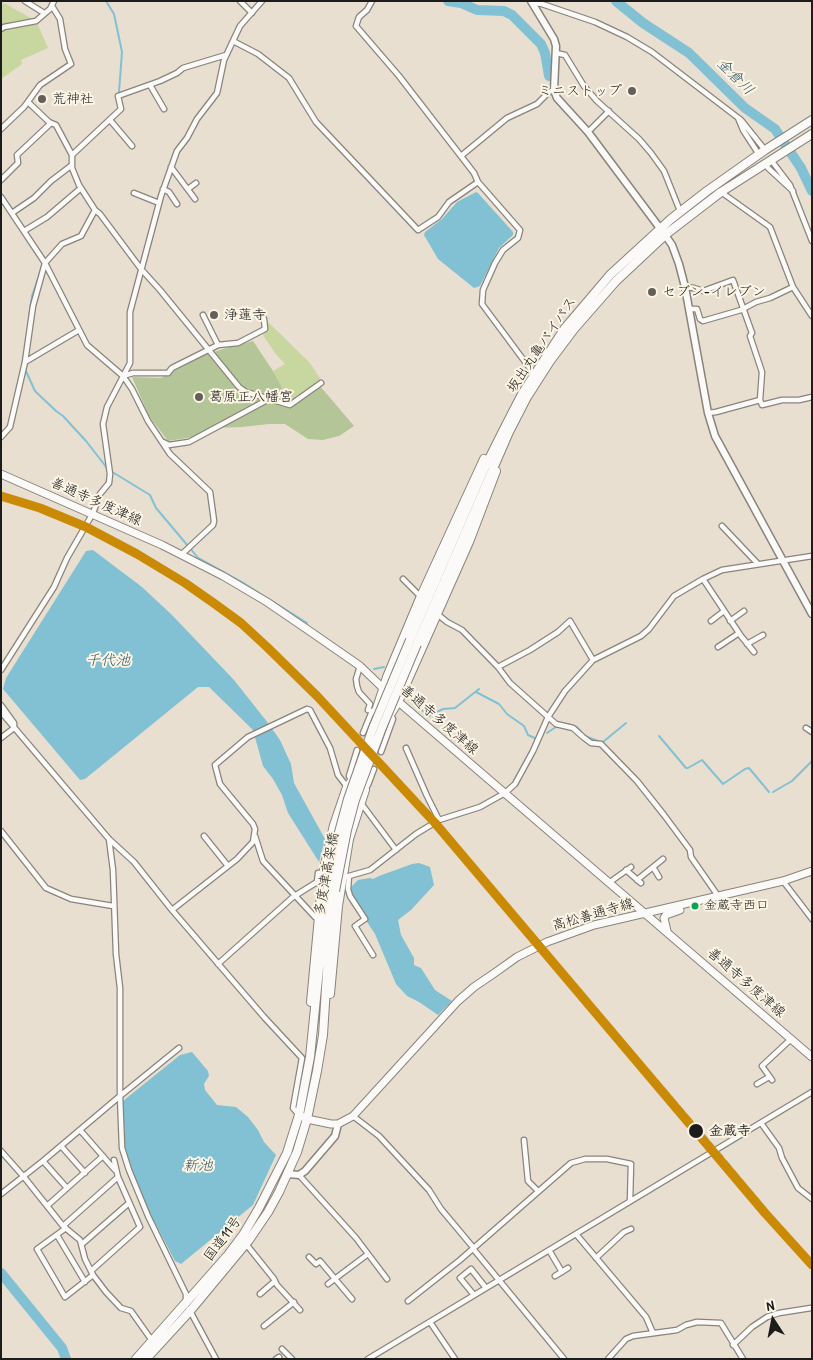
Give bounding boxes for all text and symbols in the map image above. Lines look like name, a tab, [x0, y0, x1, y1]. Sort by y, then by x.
water label: 金倉川	[713, 55, 757, 99]
place label: ミニストップ	[538, 83, 622, 99]
marker: ミニストップ	[626, 85, 638, 97]
place label: 荒神社	[52, 91, 94, 107]
marker: 荒神社	[36, 93, 48, 105]
place label: セブン-イレブン	[662, 284, 766, 300]
marker: セブン-イレブン	[646, 286, 658, 298]
street label: 坂出丸亀バイパス	[504, 294, 580, 396]
place label: 浄蓮寺	[224, 307, 266, 323]
marker: 浄蓮寺	[208, 309, 220, 321]
place label: 葛原正八幡宮	[209, 389, 293, 405]
marker: 葛原正八幡宮	[193, 391, 205, 403]
street label: 善通寺多度津線	[48, 474, 144, 530]
water label: 千代池	[86, 652, 130, 670]
street label: 善通寺多度津線	[397, 682, 481, 758]
street label: 多度津高架橋	[311, 831, 343, 917]
street label: 高松善通寺線	[550, 895, 636, 935]
place label: 金蔵寺西口	[704, 898, 769, 914]
marker: 金蔵寺西口	[690, 901, 700, 911]
street label: 善通寺多度津線	[704, 945, 788, 1021]
marker: 金蔵寺	[687, 1122, 705, 1140]
place label: 金蔵寺	[709, 1123, 751, 1139]
water label: 新池	[183, 1157, 213, 1175]
street label: 国道11号	[201, 1213, 245, 1265]
north arrow	[748, 1295, 798, 1345]
text: N	[765, 1295, 776, 1315]

